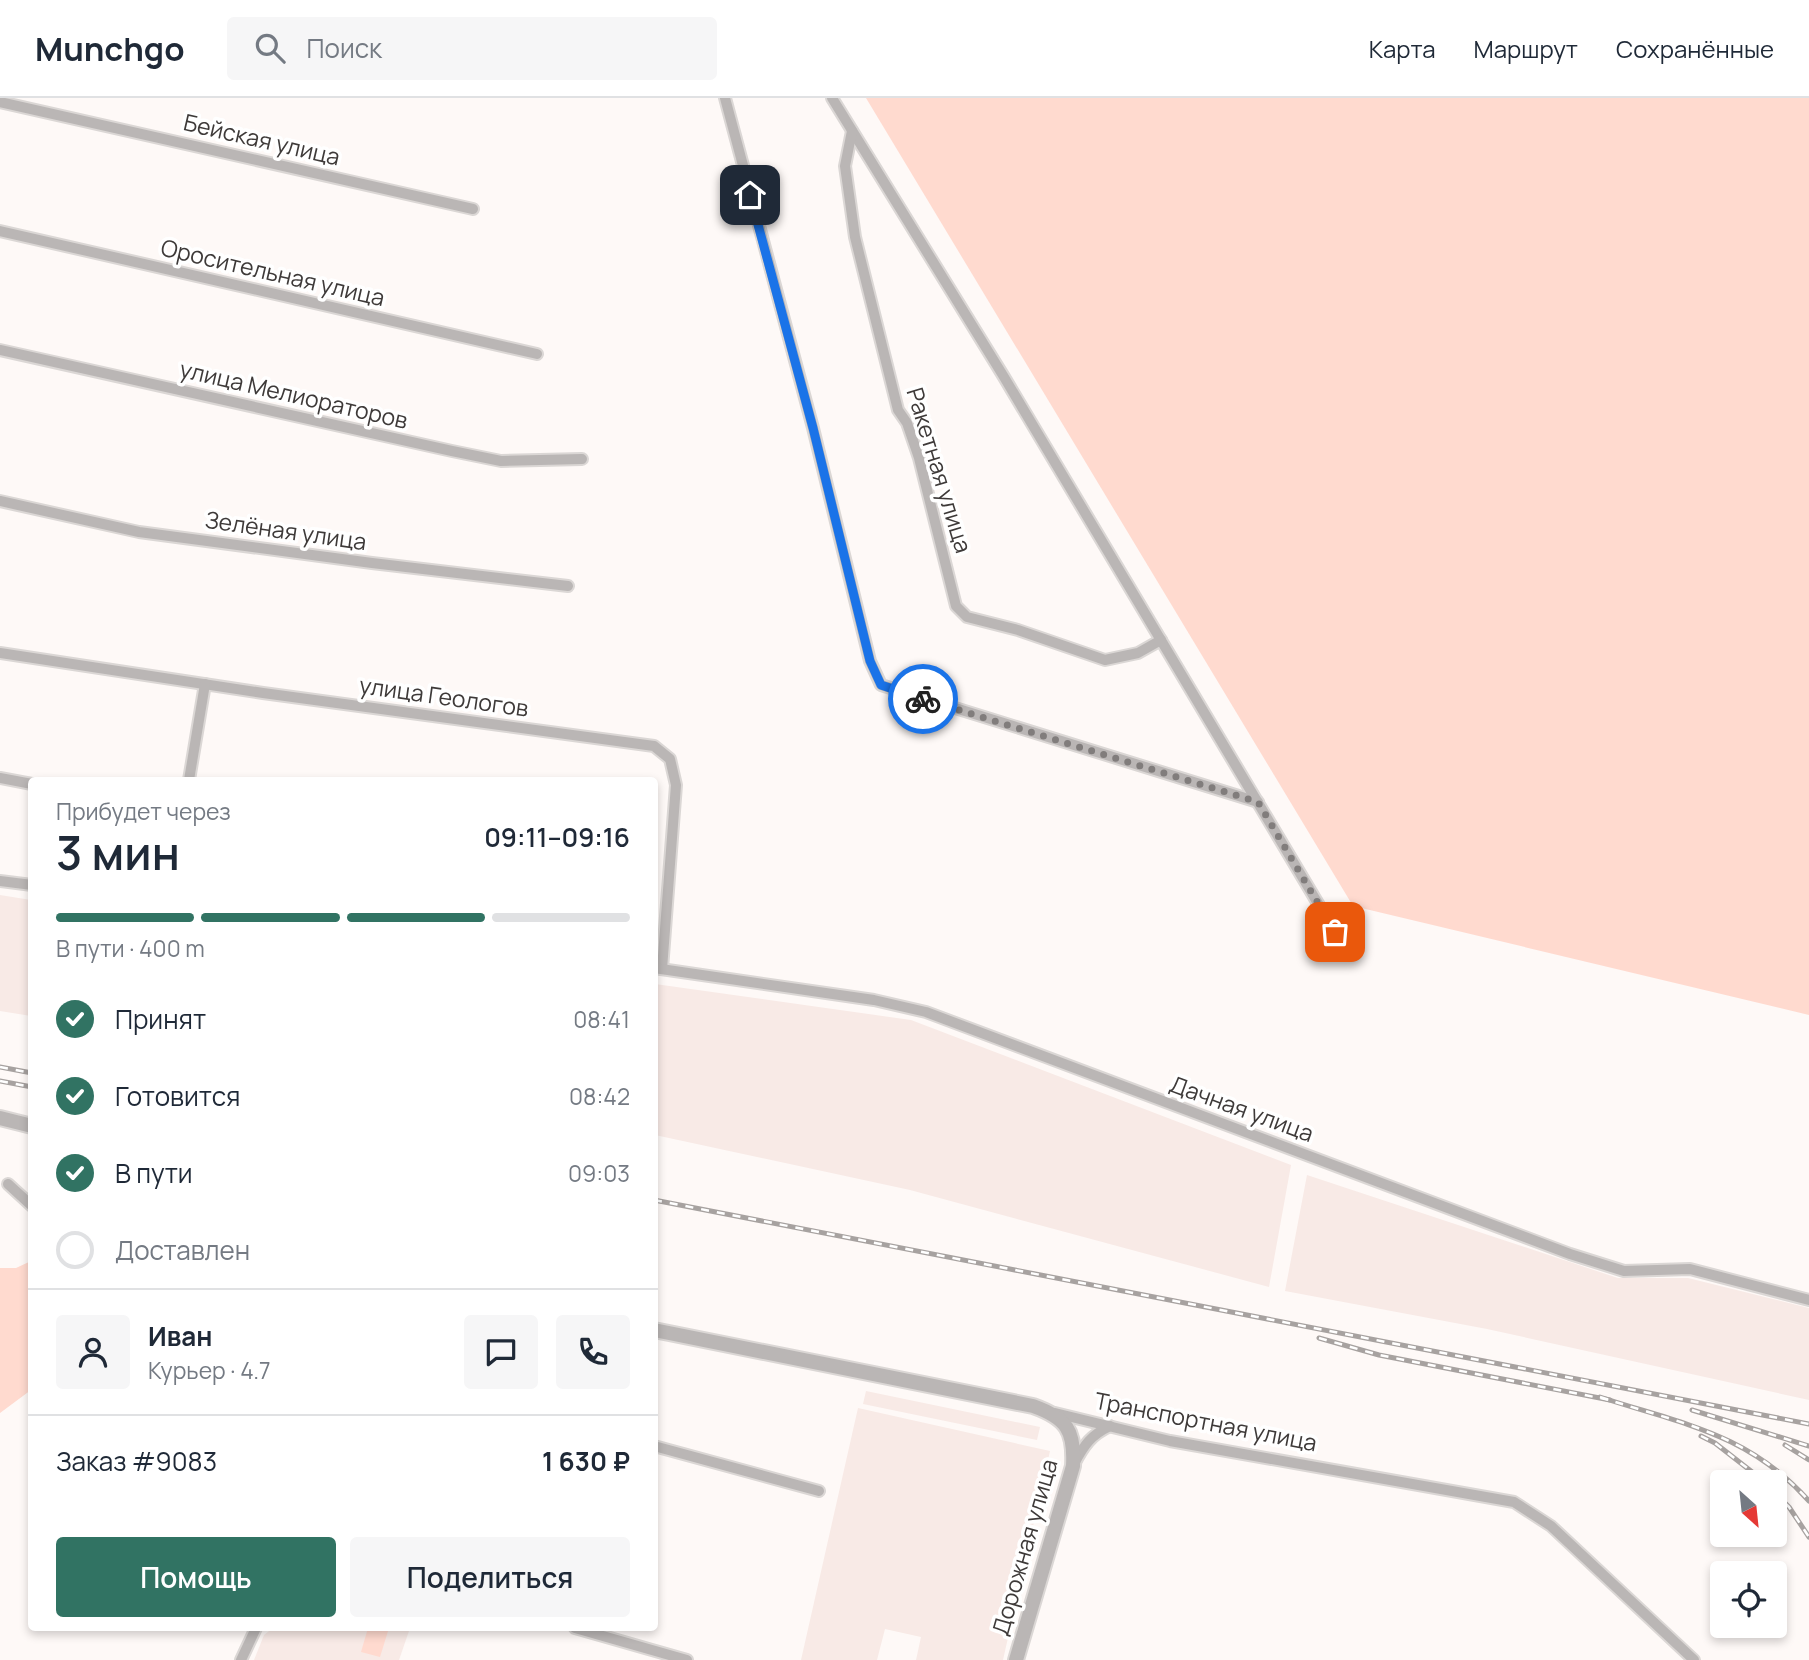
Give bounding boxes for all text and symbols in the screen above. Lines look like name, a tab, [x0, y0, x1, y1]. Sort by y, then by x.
search box	[227, 17, 717, 80]
text: Munchgo	[35, 26, 185, 71]
icon: search	[251, 29, 289, 67]
text: Поиск	[307, 30, 382, 66]
text: Карта	[1369, 32, 1436, 65]
text: Маршрут	[1474, 32, 1578, 65]
text: Сохранённые	[1616, 32, 1774, 65]
street label: Бейская улица	[181, 105, 343, 173]
pin	[720, 165, 780, 225]
icon: home	[731, 176, 769, 214]
street label: Оросительная улица	[158, 231, 388, 313]
street label: улица Мелиораторов	[177, 352, 411, 436]
street label: Ракетная улица	[900, 383, 980, 557]
street label: Зелёная улица	[203, 503, 369, 557]
courier	[888, 664, 958, 734]
street label: улица Геологов	[357, 668, 531, 724]
icon: bike	[904, 680, 942, 718]
text: Прибудет через	[56, 795, 231, 827]
text: 09:11–09:16	[484, 819, 630, 855]
text: 3 мин	[56, 821, 180, 884]
pin	[1305, 902, 1365, 962]
icon: bag	[1316, 913, 1354, 951]
text: В пути · 400 m	[56, 932, 205, 964]
icon: check	[56, 1000, 94, 1038]
text: Принят	[115, 1001, 206, 1037]
text: 08:41	[573, 1003, 630, 1035]
street label: Дачная улица	[1166, 1067, 1318, 1149]
icon: check	[56, 1077, 94, 1115]
text: Готовится	[115, 1078, 240, 1114]
text: 08:42	[569, 1080, 630, 1112]
icon: check	[56, 1154, 94, 1192]
text: В пути	[115, 1155, 193, 1191]
text: 09:03	[568, 1157, 630, 1189]
text: Доставлен	[115, 1232, 250, 1268]
button: person	[56, 1315, 130, 1389]
button: chat	[464, 1315, 538, 1389]
button: phone	[556, 1315, 630, 1389]
text: Иван	[148, 1318, 212, 1354]
text: Курьер · 4.7	[148, 1354, 271, 1386]
street label: Транспортная улица	[1092, 1384, 1320, 1458]
text: Заказ #9083	[56, 1443, 217, 1479]
text: 1 630 ₽	[542, 1443, 630, 1479]
street label: Дорожная улица	[983, 1455, 1065, 1639]
north arrow	[1710, 1470, 1787, 1547]
map controls	[1710, 1470, 1787, 1638]
button: Помощь	[56, 1537, 336, 1617]
button: Поделиться	[350, 1537, 630, 1617]
button: locate	[1710, 1561, 1787, 1638]

